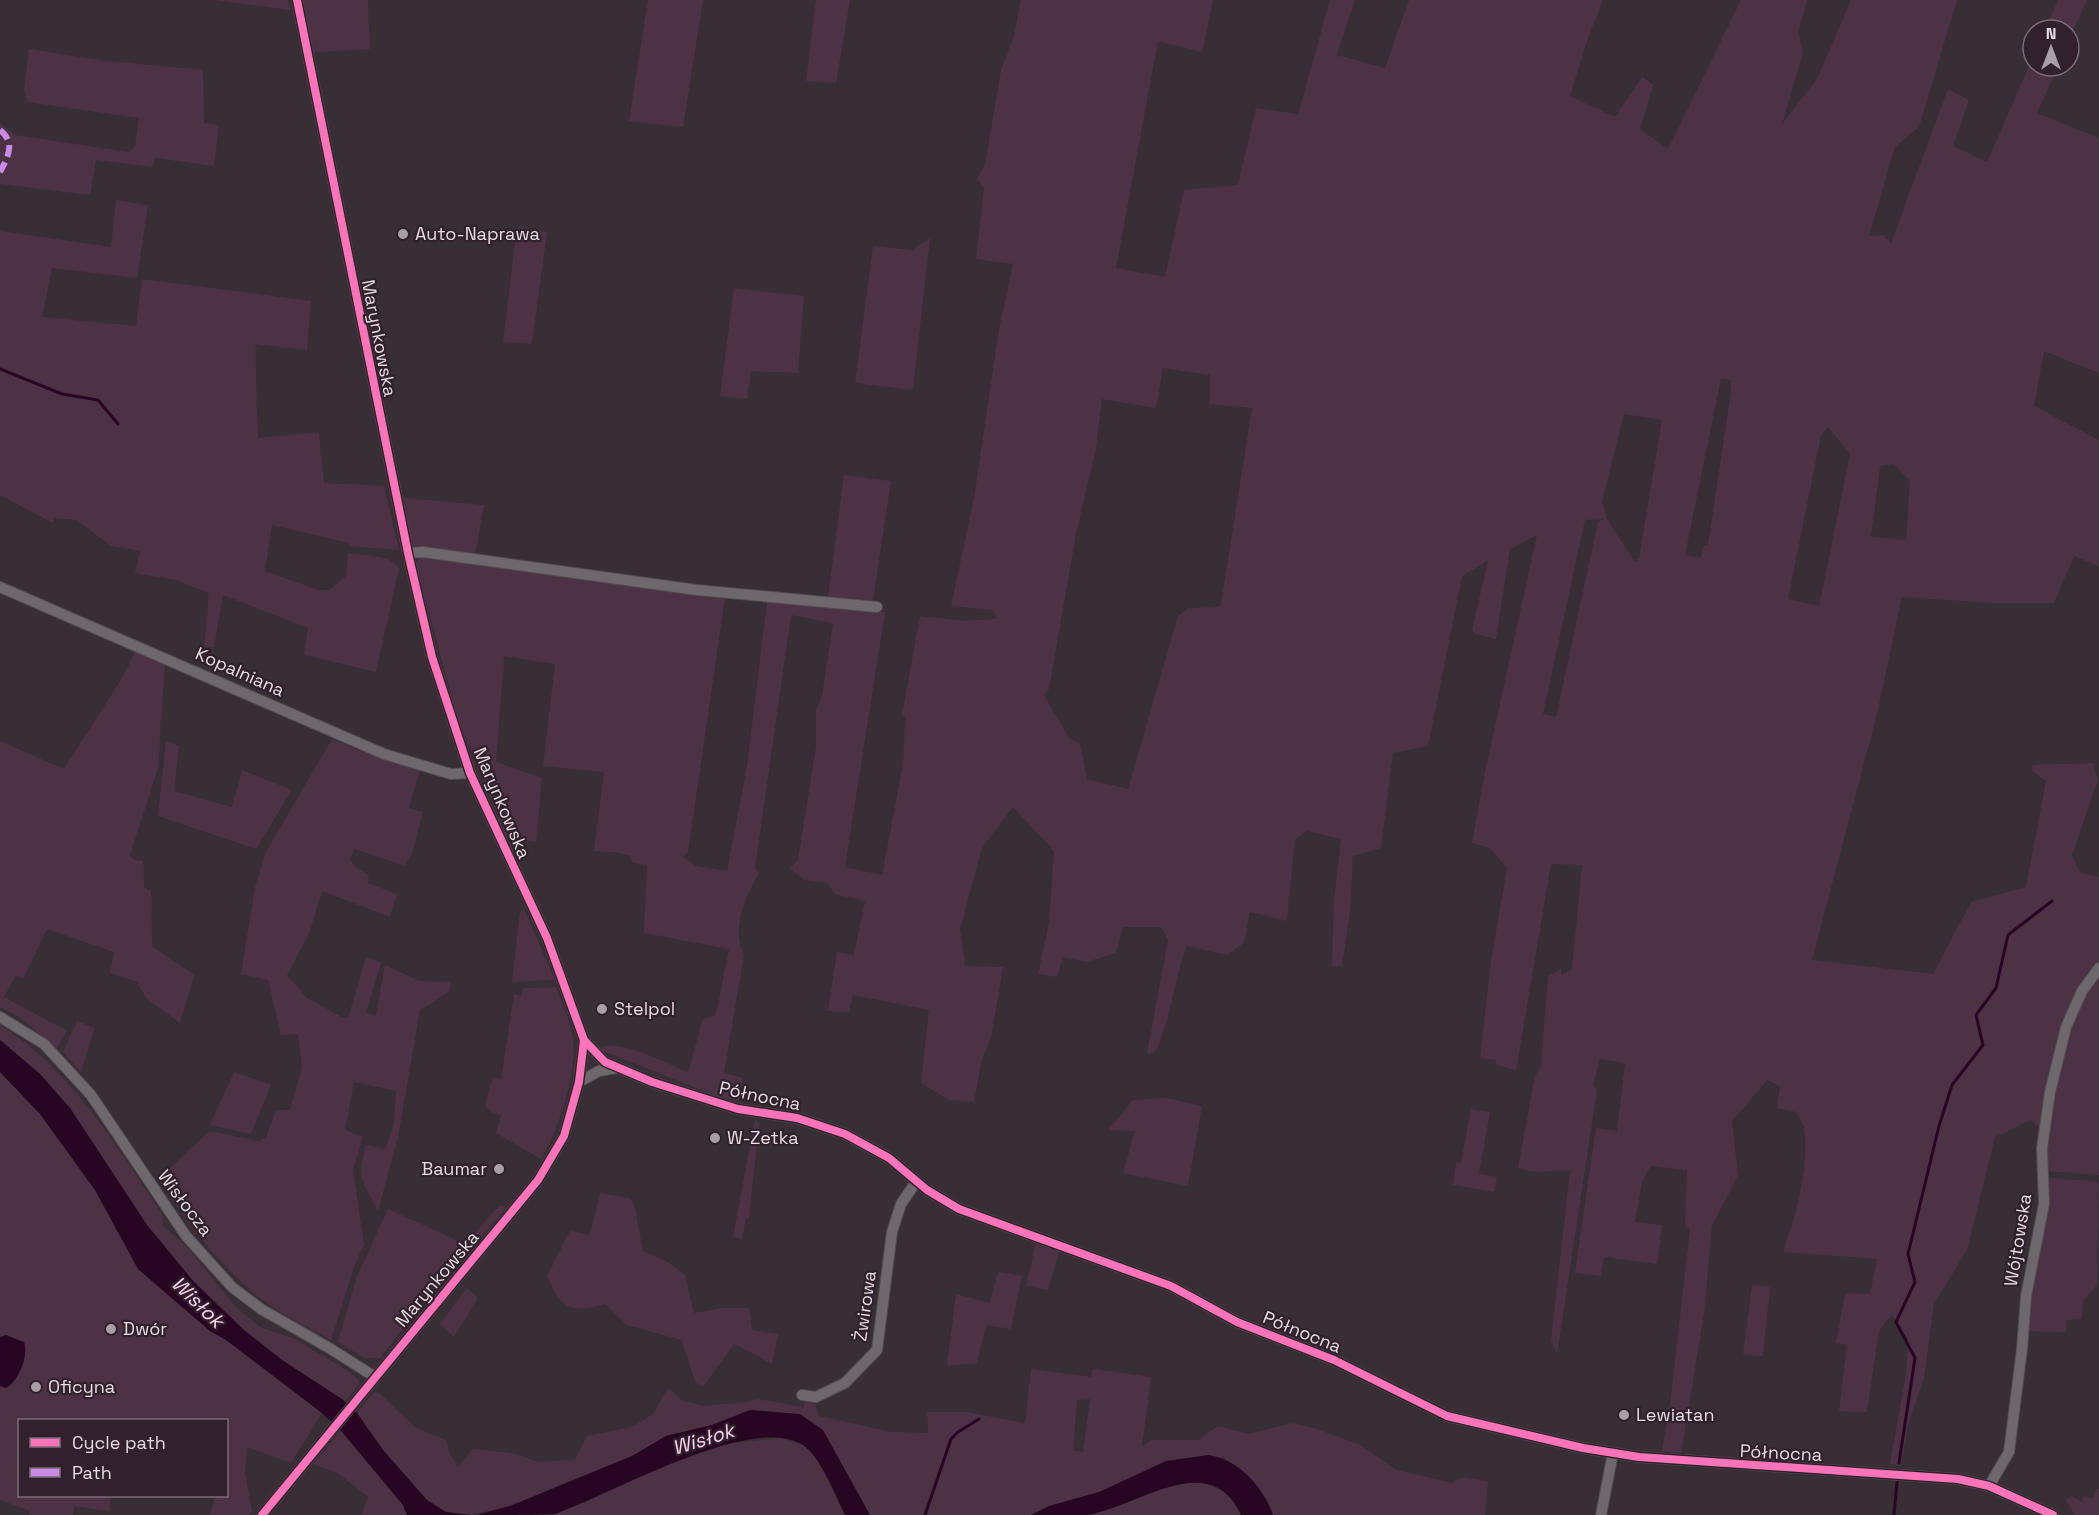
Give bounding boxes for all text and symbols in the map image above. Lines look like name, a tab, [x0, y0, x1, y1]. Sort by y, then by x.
north arrow	[2021, 18, 2081, 78]
text: N	[2046, 23, 2056, 44]
place label: Auto-Naprawa	[415, 222, 540, 245]
marker: Auto-Naprawa	[396, 227, 410, 241]
street label: Marynkowska	[357, 278, 402, 398]
street label: Kopalniana	[192, 642, 288, 701]
street label: Marynkowska	[469, 744, 536, 862]
place label: Stelpol	[614, 997, 675, 1020]
marker: Stelpol	[595, 1002, 609, 1016]
street label: Północna	[717, 1076, 803, 1115]
place label: W-Zetka	[727, 1126, 799, 1149]
marker: W-Zetka	[708, 1131, 722, 1145]
place label: Baumar	[421, 1157, 487, 1180]
marker: Baumar	[492, 1162, 506, 1176]
street label: Wisłocza	[153, 1165, 218, 1241]
street label: Wójtowska	[1999, 1192, 2036, 1288]
street label: Marynkowska	[390, 1226, 484, 1331]
street label: Żwirowa	[848, 1269, 881, 1343]
water label: Wisłok	[166, 1271, 231, 1335]
street label: Północna	[1260, 1305, 1345, 1358]
place label: Dwór	[123, 1317, 167, 1340]
marker: Dwór	[104, 1322, 118, 1336]
place label: Oficyna	[48, 1375, 115, 1398]
marker: Oficyna	[29, 1380, 43, 1394]
place label: Lewiatan	[1636, 1403, 1714, 1426]
marker: Lewiatan	[1617, 1408, 1631, 1422]
water label: Wisłok	[669, 1417, 739, 1461]
legend	[18, 1419, 228, 1497]
text: Cycle path	[72, 1431, 166, 1454]
street label: Północna	[1739, 1439, 1823, 1466]
text: Path	[72, 1461, 112, 1484]

